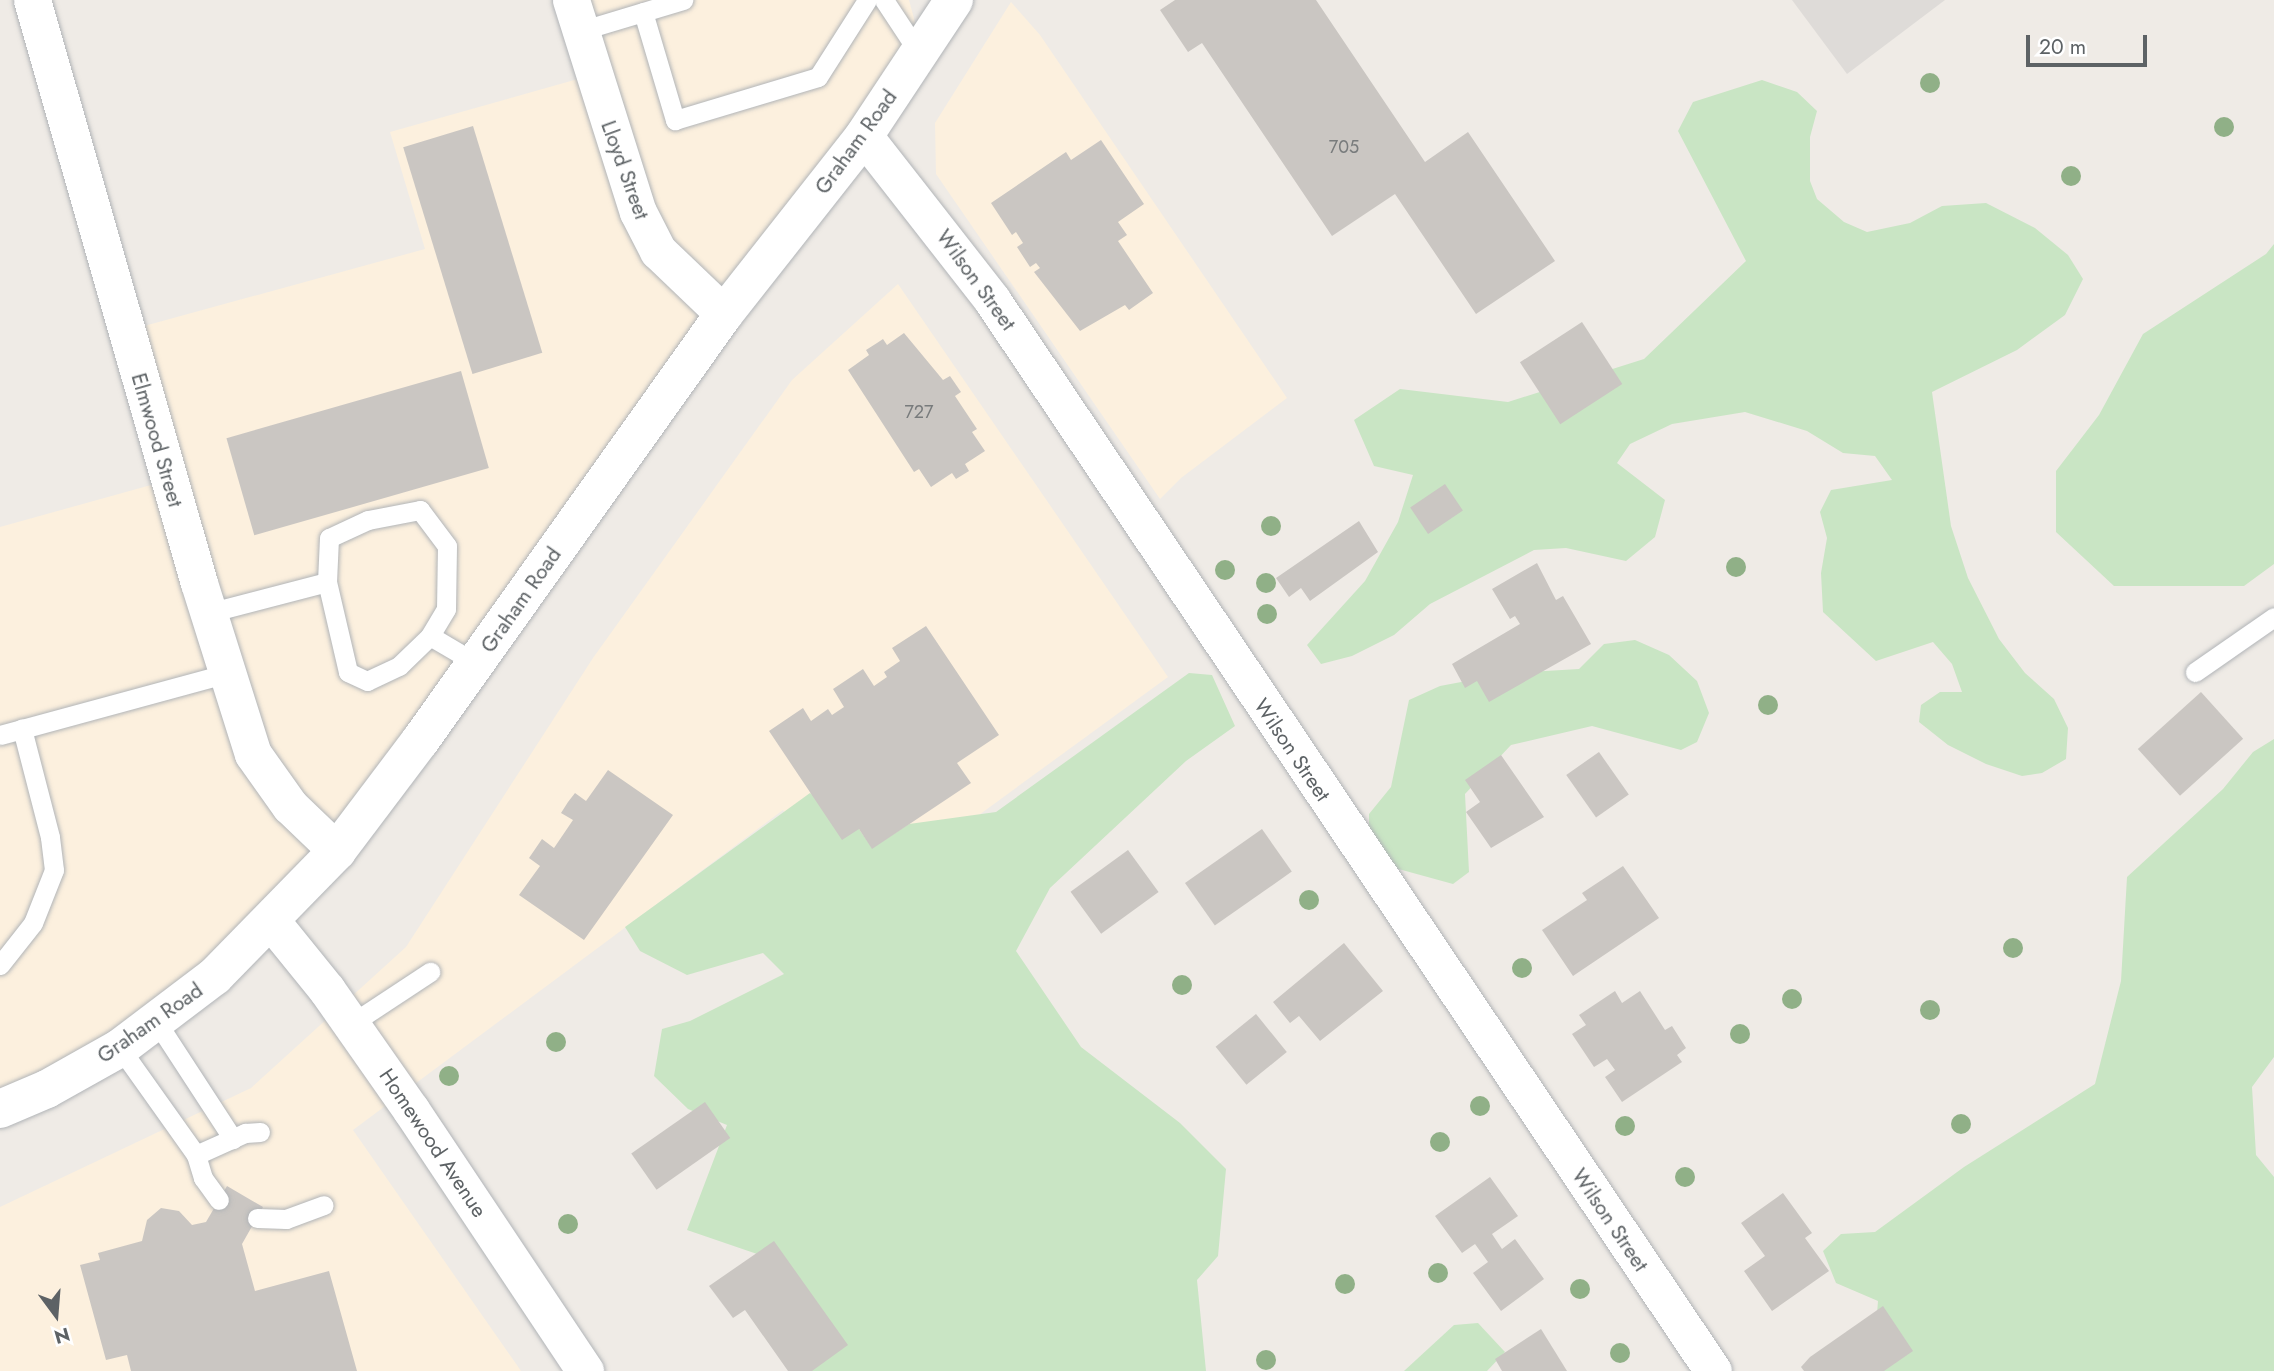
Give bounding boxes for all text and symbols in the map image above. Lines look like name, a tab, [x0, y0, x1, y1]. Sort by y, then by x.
scale bar	[2029, 21, 2150, 65]
text: 20 m	[2039, 32, 2086, 62]
street label: Graham Road	[810, 85, 902, 199]
street label: Lloyd Street	[596, 117, 654, 223]
house number: 705	[1329, 136, 1359, 158]
street label: Wilson Street	[931, 225, 1021, 335]
street label: Elmwood Street	[126, 370, 188, 510]
house number: 727	[904, 401, 934, 423]
street label: Graham Road	[475, 543, 567, 657]
street label: Wilson Street	[1248, 694, 1336, 806]
street label: Graham Road	[93, 977, 207, 1069]
street label: Homewood Avenue	[374, 1064, 492, 1222]
street label: Wilson Street	[1566, 1164, 1654, 1276]
north arrow	[21, 1280, 91, 1350]
text: N	[51, 1321, 73, 1351]

